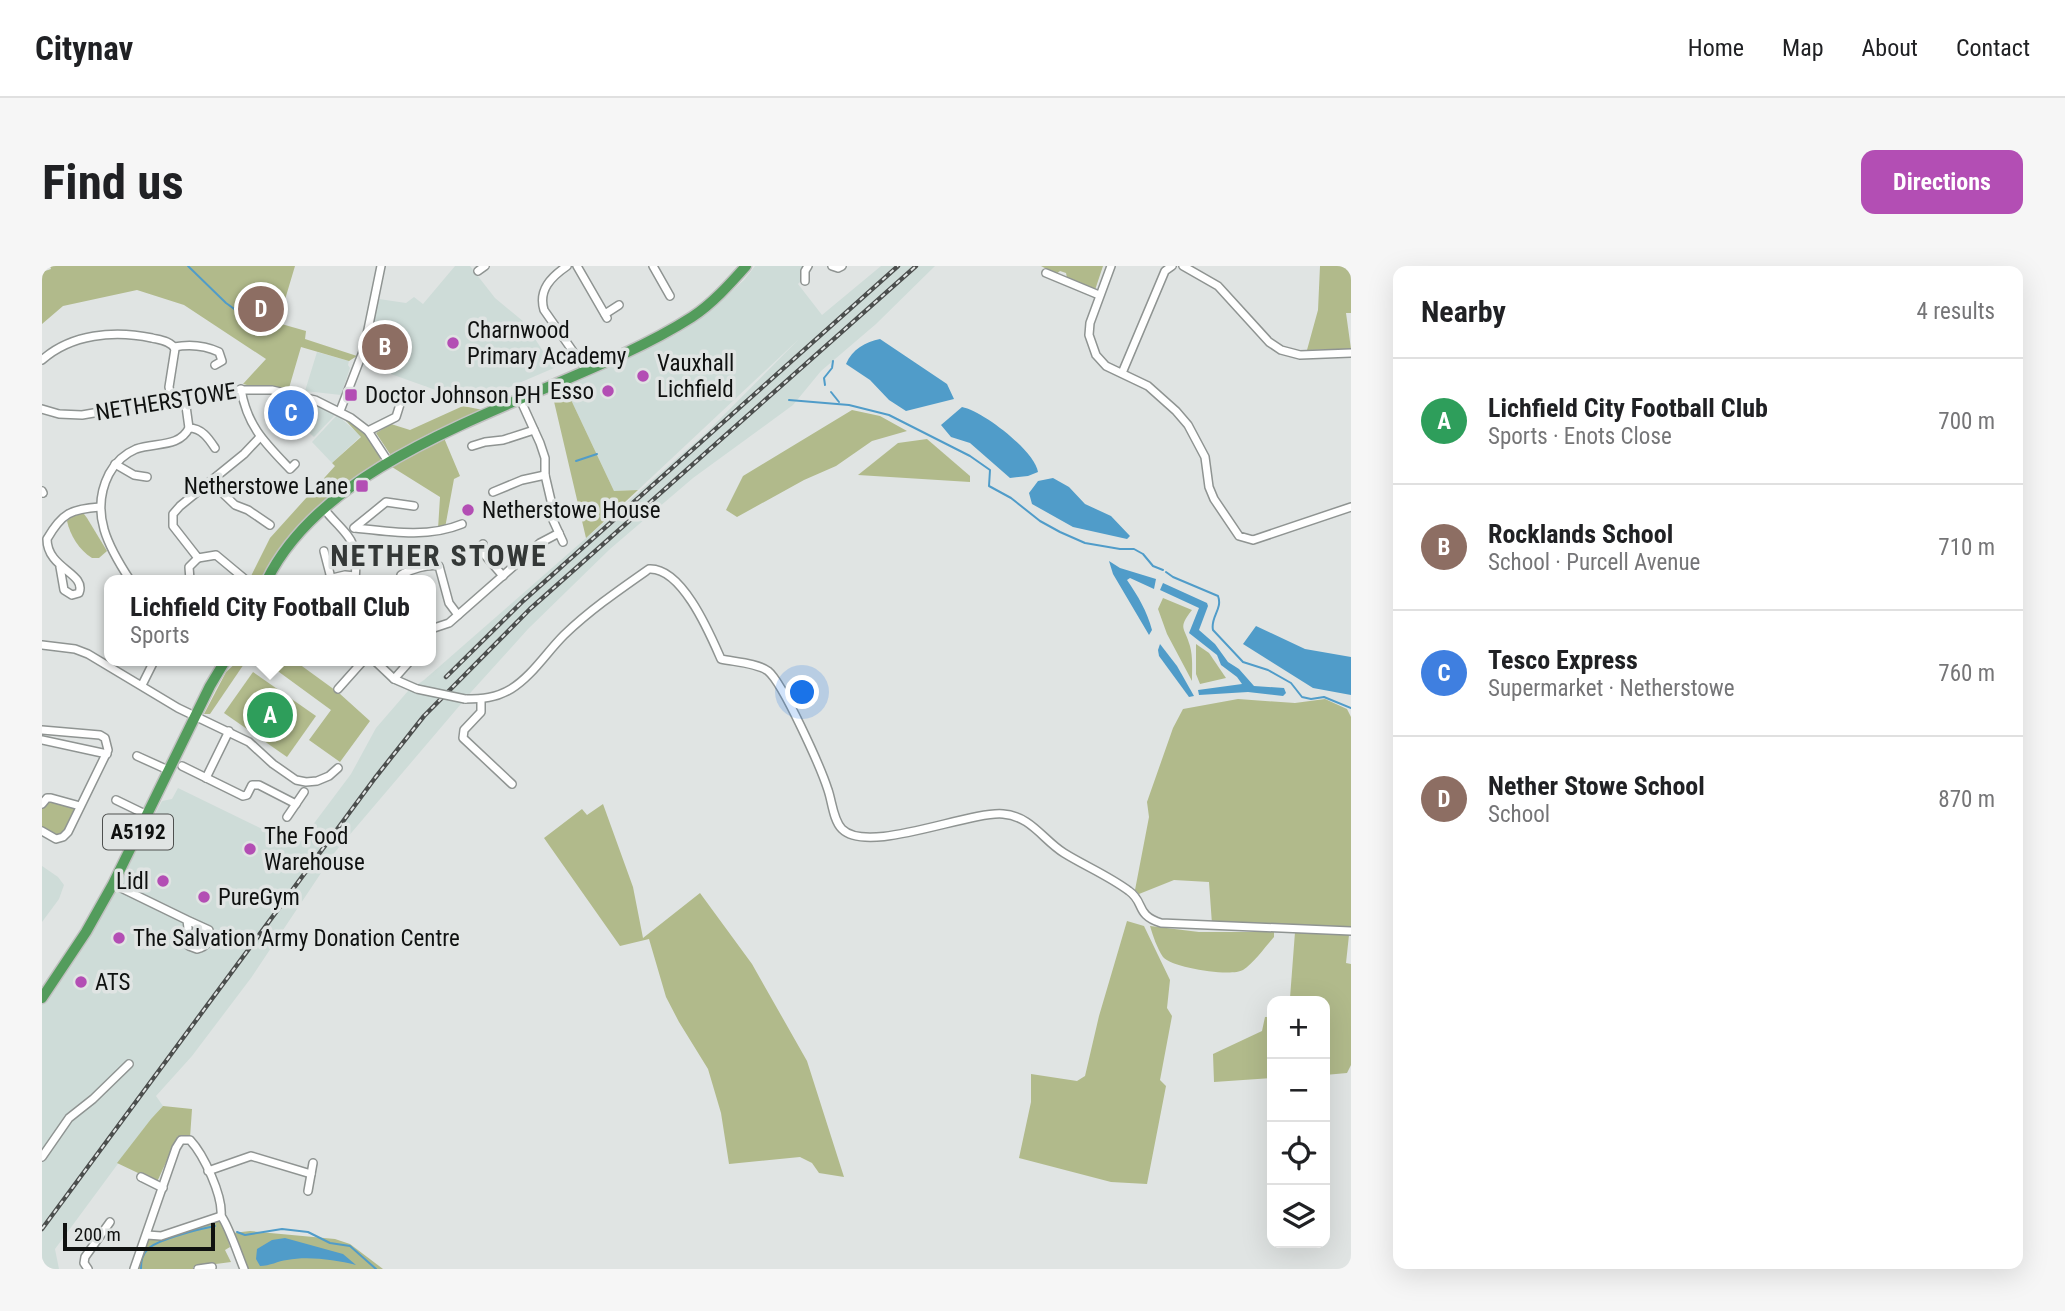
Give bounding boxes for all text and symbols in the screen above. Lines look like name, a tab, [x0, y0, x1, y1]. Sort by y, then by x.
text: Citynav	[35, 29, 133, 68]
text: Home	[1688, 34, 1744, 62]
text: Map	[1782, 34, 1824, 62]
text: About	[1862, 34, 1918, 62]
text: Contact	[1956, 34, 2030, 62]
button: Directions	[1861, 150, 2023, 214]
text: Find us	[42, 154, 184, 211]
pin: D	[238, 283, 284, 335]
text: Nearby	[1421, 294, 1506, 329]
text: 4 results	[1917, 298, 1995, 325]
place label: Charnwood Primary Academy	[467, 317, 627, 370]
pin: B	[362, 321, 408, 373]
marker: Charnwood Primary Academy	[445, 335, 461, 351]
place label: Vauxhall Lichfield	[657, 350, 734, 403]
marker: Vauxhall Lichfield	[635, 368, 651, 384]
street label: NETHERSTOWE	[94, 378, 238, 426]
place label: Esso	[550, 378, 594, 405]
place label: Doctor Johnson PH	[365, 382, 541, 409]
marker: Esso	[600, 383, 616, 399]
pin: C	[268, 387, 314, 439]
marker: Doctor Johnson PH	[343, 387, 359, 403]
text: Lichfield City Football Club	[1488, 393, 1768, 423]
text: A	[1437, 408, 1451, 435]
text: 700 m	[1938, 408, 1995, 435]
text: Sports · Enots Close	[1488, 423, 1672, 450]
place label: Netherstowe Lane	[184, 473, 348, 500]
marker: Netherstowe Lane	[354, 478, 370, 494]
place label: Netherstowe House	[482, 497, 661, 524]
marker: Netherstowe House	[460, 502, 476, 518]
text: Rocklands School	[1488, 519, 1673, 549]
text: B	[1438, 534, 1450, 561]
text: 710 m	[1938, 534, 1995, 561]
district label: NETHER STOWE	[330, 538, 548, 573]
text: School · Purcell Avenue	[1488, 549, 1700, 576]
popup	[104, 575, 436, 666]
text: Lichfield City Football Club	[130, 592, 410, 622]
text: Sports	[130, 622, 190, 649]
text: Tesco Express	[1488, 645, 1638, 675]
text: C	[1437, 660, 1451, 687]
text: 760 m	[1938, 660, 1995, 687]
your location	[785, 675, 819, 709]
text: Supermarket · Netherstowe	[1488, 675, 1735, 702]
pin: A	[247, 689, 293, 741]
text: Nether Stowe School	[1488, 771, 1705, 801]
text: D	[1438, 786, 1451, 813]
text: 870 m	[1938, 786, 1995, 813]
text: School	[1488, 801, 1550, 828]
road number: A5192	[103, 814, 173, 850]
place label: The Food Warehouse	[264, 823, 365, 876]
marker: The Food Warehouse	[242, 841, 258, 857]
place label: Lidl	[116, 868, 149, 895]
marker: Lidl	[155, 873, 171, 889]
place label: PureGym	[218, 884, 300, 911]
marker: PureGym	[196, 889, 212, 905]
place label: The Salvation Army Donation Centre	[133, 925, 460, 952]
marker: The Salvation Army Donation Centre	[111, 930, 127, 946]
place label: ATS	[95, 969, 131, 996]
marker: ATS	[73, 974, 89, 990]
map controls	[1267, 996, 1330, 1248]
button: +	[1267, 996, 1330, 1059]
button: −	[1267, 1059, 1330, 1122]
button: locate	[1267, 1122, 1330, 1185]
button: layers	[1267, 1185, 1330, 1248]
scale bar	[63, 1220, 215, 1252]
text: 200 m	[74, 1223, 121, 1246]

